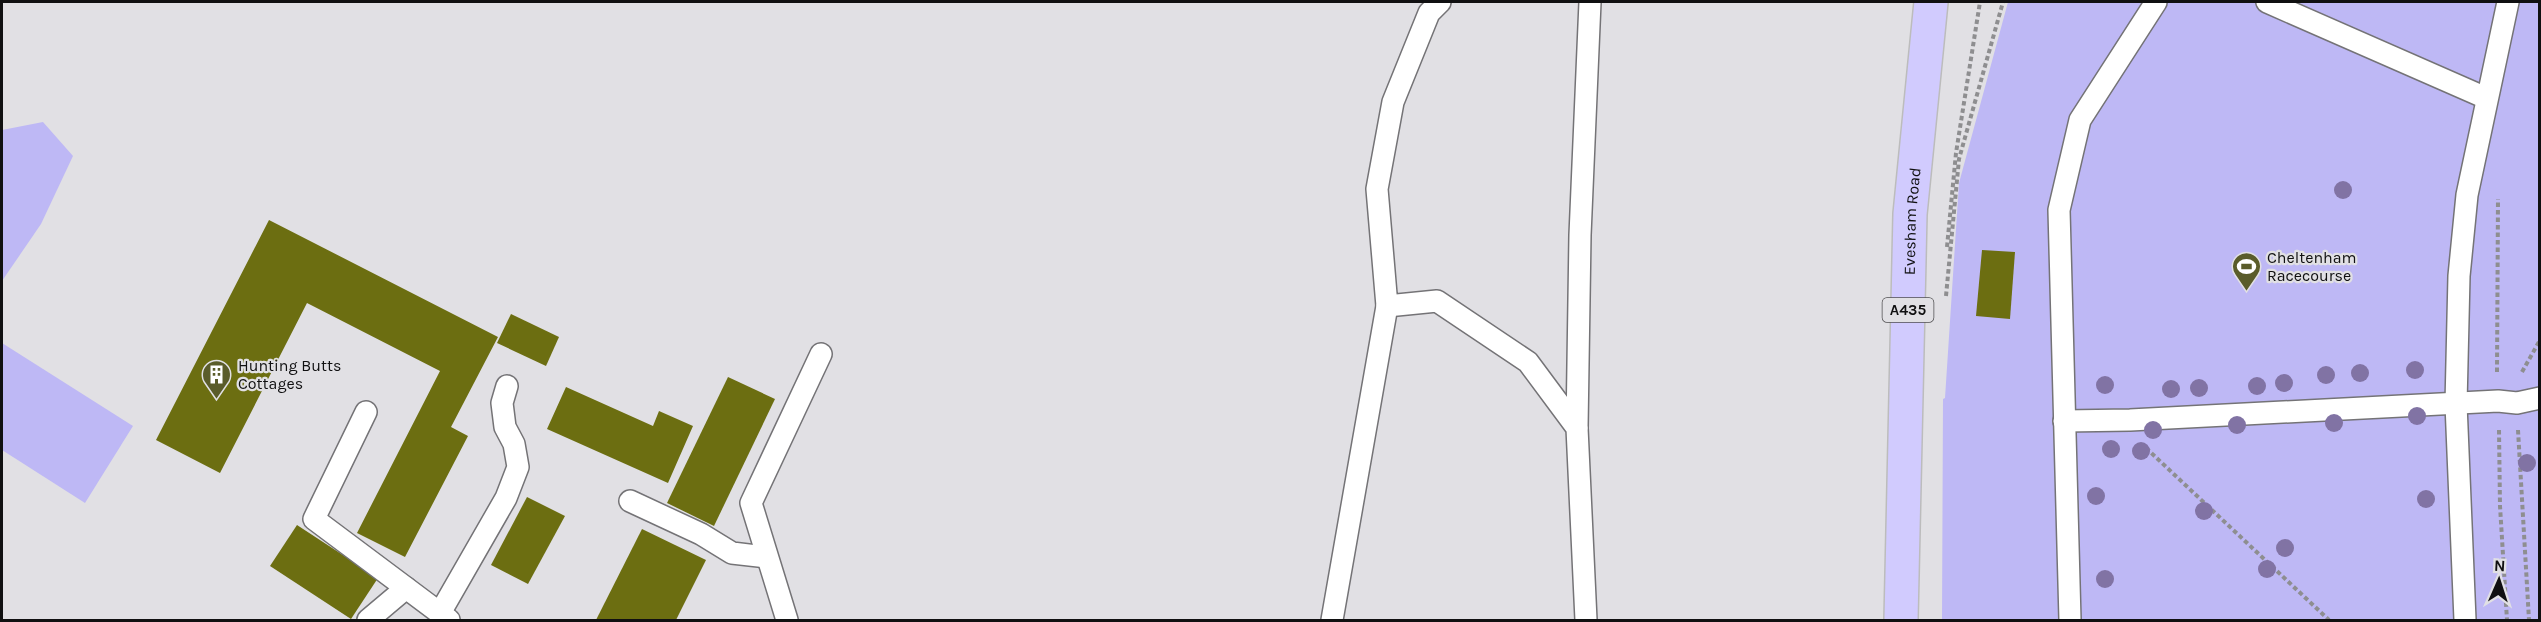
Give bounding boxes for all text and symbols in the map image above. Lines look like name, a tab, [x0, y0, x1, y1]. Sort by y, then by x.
street label: Evesham Road	[1899, 166, 1924, 275]
place label: Cheltenham Racecourse	[2267, 248, 2356, 285]
sports icon: Cheltenham Racecourse	[2230, 250, 2262, 292]
road number: A435	[1882, 298, 1934, 322]
place label: Hunting Butts Cottages	[238, 356, 341, 393]
building icon: Hunting Butts Cottages	[201, 358, 233, 400]
north arrow	[2469, 550, 2529, 610]
text: N	[2494, 556, 2506, 575]

